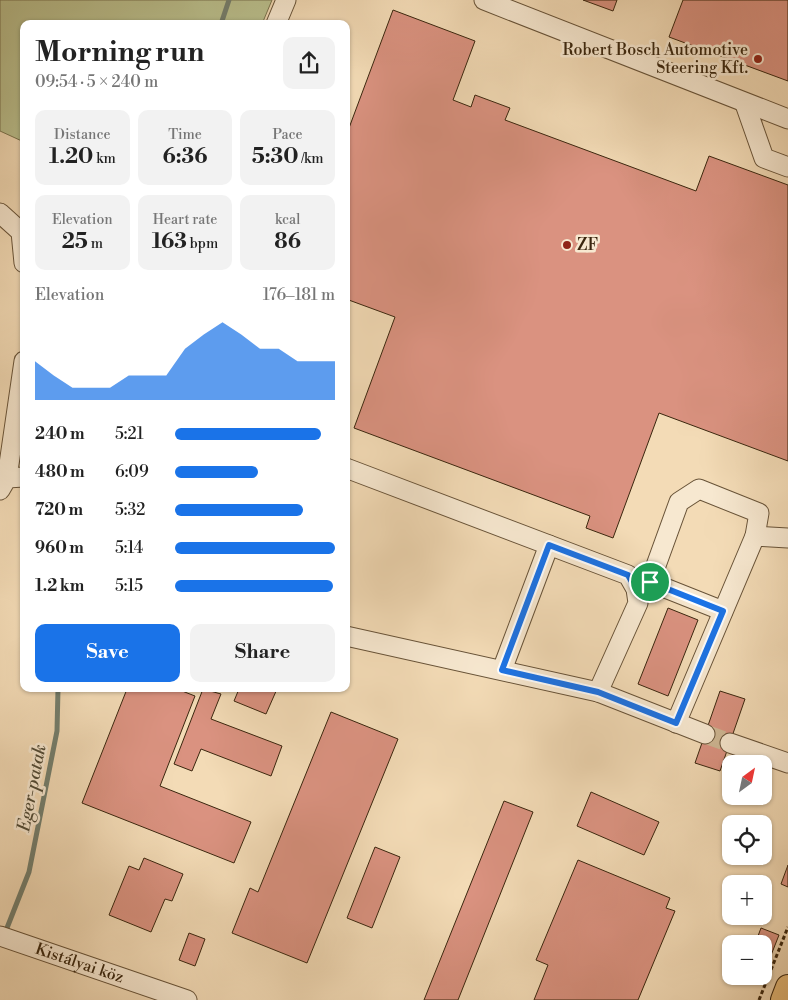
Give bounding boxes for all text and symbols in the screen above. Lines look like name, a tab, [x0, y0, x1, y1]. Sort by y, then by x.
text: Morning run	[35, 35, 204, 70]
button: share	[283, 37, 335, 89]
place label: Robert Bosch Automotive Steering Kft.	[562, 40, 748, 78]
marker: Robert Bosch Automotive Steering Kft.	[752, 53, 764, 65]
text: 09:54 · 5 × 240 m	[35, 72, 158, 92]
text: Distance	[54, 126, 111, 144]
text: Time	[168, 126, 202, 144]
text: Pace	[273, 126, 303, 144]
text: 1.20	[49, 144, 93, 170]
text: 6:36	[163, 144, 207, 170]
text: 5:30	[252, 144, 298, 170]
text: km	[93, 150, 116, 168]
text: /km	[298, 150, 324, 168]
text: Elevation	[52, 211, 113, 229]
text: Heart rate	[153, 211, 217, 229]
text: kcal	[275, 211, 300, 229]
text: 25	[62, 229, 88, 255]
text: 163	[152, 229, 187, 255]
text: 86	[274, 229, 301, 255]
text: m	[88, 235, 103, 253]
text: bpm	[187, 235, 218, 253]
place label: ZF	[577, 235, 598, 255]
marker: ZF	[561, 239, 573, 251]
text: Elevation	[35, 285, 104, 305]
text: 176–181 m	[263, 285, 335, 305]
text: 240 m	[35, 424, 85, 444]
text: 5:21	[115, 424, 144, 444]
text: 480 m	[35, 462, 85, 482]
text: 6:09	[115, 462, 149, 482]
text: 720 m	[35, 500, 83, 520]
text: 5:32	[115, 500, 145, 520]
text: 960 m	[35, 538, 84, 558]
text: 5:14	[115, 538, 143, 558]
pin	[629, 561, 671, 603]
icon: arrive	[636, 568, 664, 596]
text: 1.2 km	[35, 576, 84, 596]
text: 5:15	[115, 576, 143, 596]
button: Save	[35, 624, 180, 682]
button: Share	[190, 624, 335, 682]
water label: Eger-patak	[12, 742, 52, 834]
north arrow	[722, 755, 772, 805]
map controls	[722, 755, 772, 985]
button: locate	[722, 815, 772, 865]
button: +	[722, 875, 772, 925]
button: −	[722, 935, 772, 985]
street label: Kistályai köz	[33, 939, 126, 988]

